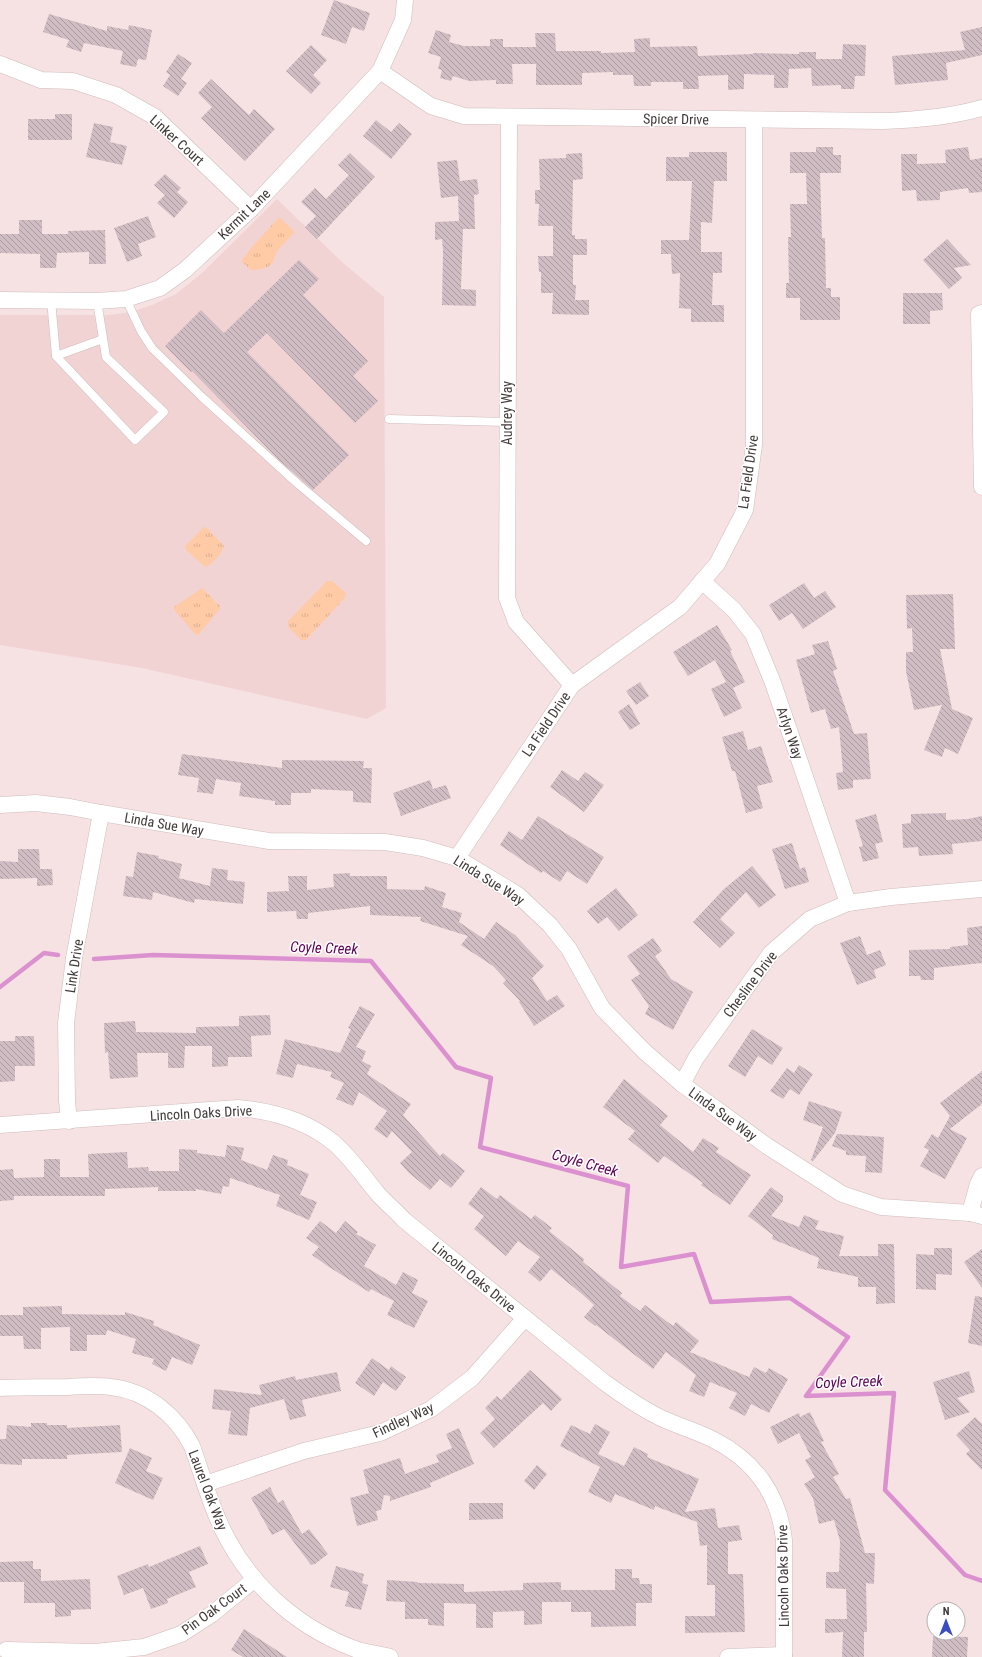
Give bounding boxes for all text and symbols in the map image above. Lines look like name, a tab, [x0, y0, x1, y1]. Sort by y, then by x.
street label: Spicer Drive	[643, 110, 709, 128]
street label: Linker Court	[147, 112, 207, 168]
street label: Kermit Lane	[215, 185, 274, 243]
street label: Audrey Way	[499, 381, 515, 445]
street label: La Field Drive	[735, 434, 761, 510]
street label: La Field Drive	[519, 688, 574, 759]
street label: Arlyn Way	[774, 705, 806, 761]
street label: Linda Sue Way	[123, 809, 205, 839]
street label: Linda Sue Way	[451, 852, 527, 908]
street label: Link Drive	[62, 938, 86, 994]
water label: Coyle Creek	[290, 938, 359, 958]
street label: Chesline Drive	[720, 947, 780, 1020]
street label: Linda Sue Way	[686, 1084, 760, 1144]
street label: Lincoln Oaks Drive	[149, 1102, 253, 1124]
water label: Coyle Creek	[550, 1146, 620, 1181]
street label: Lincoln Oaks Drive	[429, 1239, 519, 1316]
water label: Coyle Creek	[815, 1372, 884, 1392]
street label: Findley Way	[370, 1399, 436, 1441]
street label: Laurel Oak Way	[185, 1448, 231, 1533]
street label: Lincoln Oaks Drive	[774, 1524, 792, 1627]
street label: Pin Oak Court	[179, 1580, 249, 1638]
north arrow	[926, 1601, 966, 1641]
text: N	[943, 1605, 950, 1618]

